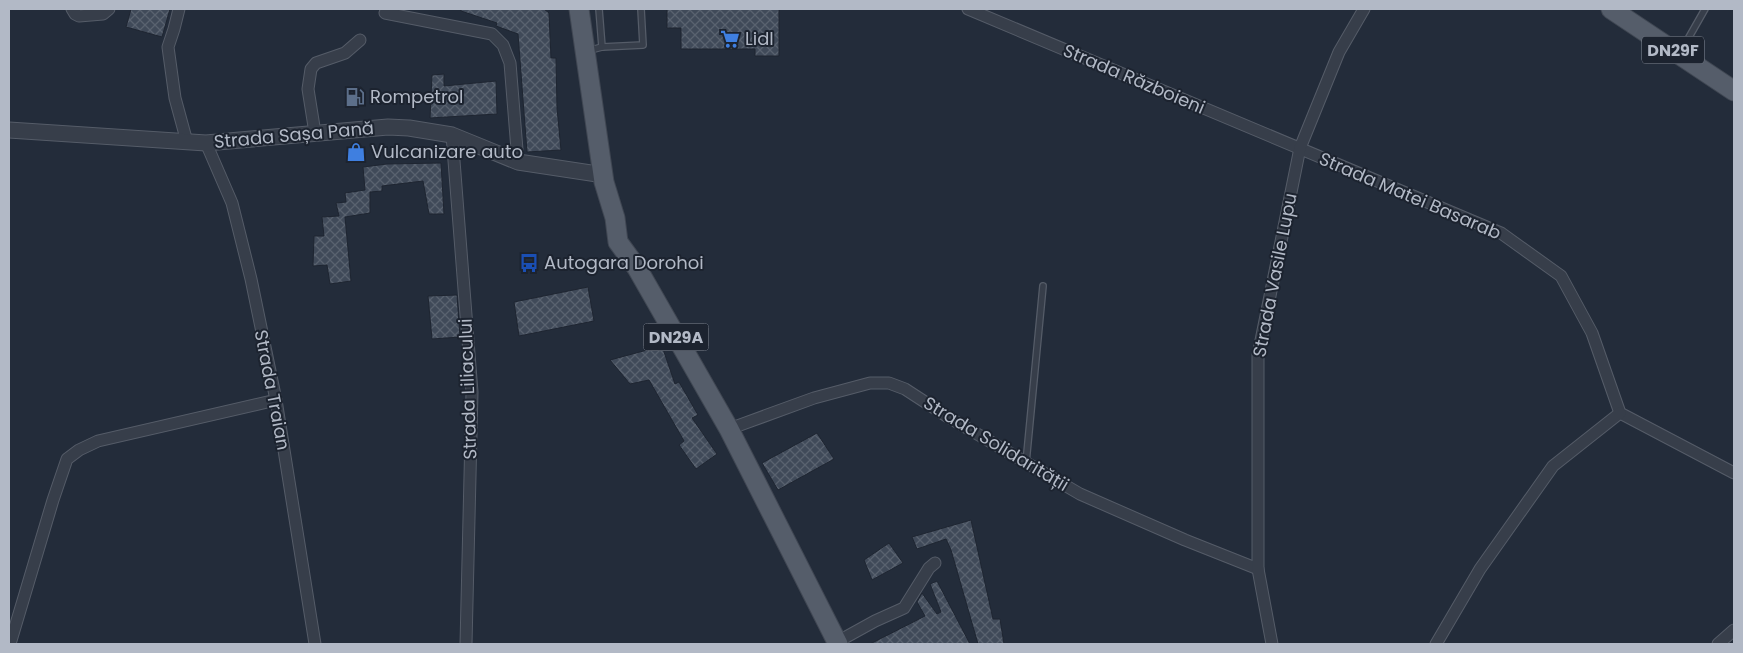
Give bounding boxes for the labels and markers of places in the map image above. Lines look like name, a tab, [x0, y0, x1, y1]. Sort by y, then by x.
place label: Lidl	[745, 26, 774, 51]
supermarket icon: Lidl	[719, 28, 741, 50]
place label: Rompetrol	[370, 84, 464, 109]
fuel station icon: Rompetrol	[344, 86, 366, 108]
place label: Vulcanizare auto	[371, 139, 523, 164]
shop icon: Vulcanizare auto	[345, 141, 367, 163]
place label: Autogara Dorohoi	[544, 250, 704, 275]
bus stop icon: Autogara Dorohoi	[518, 252, 540, 274]

